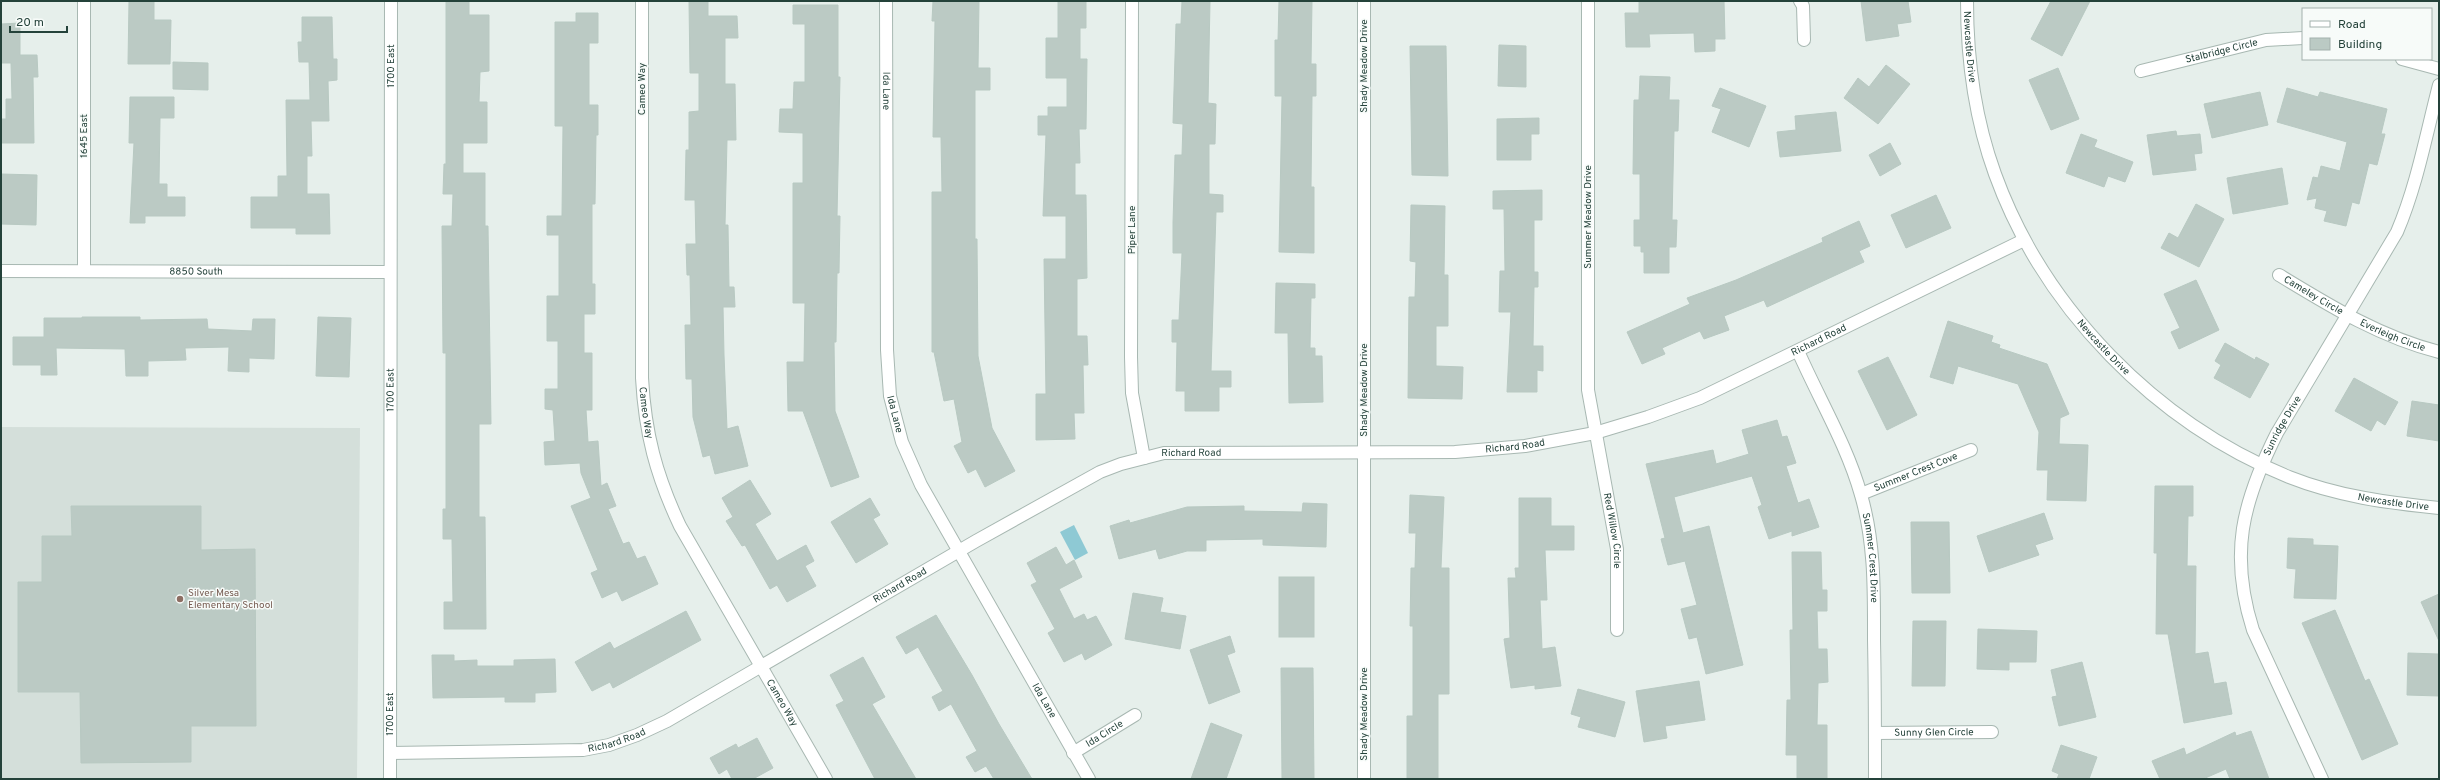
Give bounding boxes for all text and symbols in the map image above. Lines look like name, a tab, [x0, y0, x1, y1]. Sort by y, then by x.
scale bar	[10, 8, 67, 34]
legend	[2302, 8, 2432, 60]
street label: Newcastle Drive	[1961, 11, 1979, 84]
text: 20 m	[16, 15, 44, 31]
text: Road	[2338, 17, 2366, 33]
street label: Shady Meadow Drive	[1358, 19, 1371, 113]
street label: Stalbridge Circle	[2184, 36, 2259, 66]
text: Building	[2338, 37, 2382, 53]
street label: 1700 East	[384, 44, 397, 88]
street label: Cameo Way	[636, 63, 649, 115]
street label: Ida Lane	[880, 72, 893, 110]
street label: 1645 East	[78, 114, 91, 158]
street label: Summer Meadow Drive	[1582, 165, 1595, 269]
street label: Piper Lane	[1126, 206, 1139, 254]
street label: 8850 South	[169, 265, 223, 278]
street label: Cameley Circle	[2281, 273, 2346, 318]
street label: Everleigh Circle	[2358, 316, 2427, 354]
street label: Newcastle Drive	[2074, 317, 2133, 378]
street label: Richard Road	[1789, 321, 1849, 359]
street label: Shady Meadow Drive	[1358, 343, 1371, 437]
street label: 1700 East	[384, 368, 397, 412]
street label: Cameo Way	[636, 386, 656, 440]
street label: Sunridge Drive	[2261, 393, 2304, 458]
street label: Ida Lane	[884, 394, 906, 434]
street label: Richard Road	[1485, 436, 1546, 456]
street label: Richard Road	[1161, 446, 1221, 460]
street label: Summer Crest Cove	[1872, 449, 1960, 495]
street label: Newcastle Drive	[2357, 490, 2430, 513]
street label: Red Willow Circle	[1600, 492, 1624, 569]
street label: Summer Crest Drive	[1859, 511, 1880, 603]
street label: Richard Road	[871, 565, 929, 606]
place label: Silver Mesa Elementary School	[188, 587, 273, 612]
marker: Silver Mesa Elementary School	[175, 594, 185, 604]
street label: Shady Meadow Drive	[1358, 667, 1371, 761]
street label: Cameo Way	[763, 677, 801, 729]
street label: Ida Lane	[1029, 681, 1059, 720]
street label: 1700 East	[384, 692, 397, 736]
street label: Ida Circle	[1083, 717, 1126, 750]
street label: Richard Road	[587, 725, 648, 755]
street label: Sunny Glen Circle	[1894, 726, 1974, 739]

